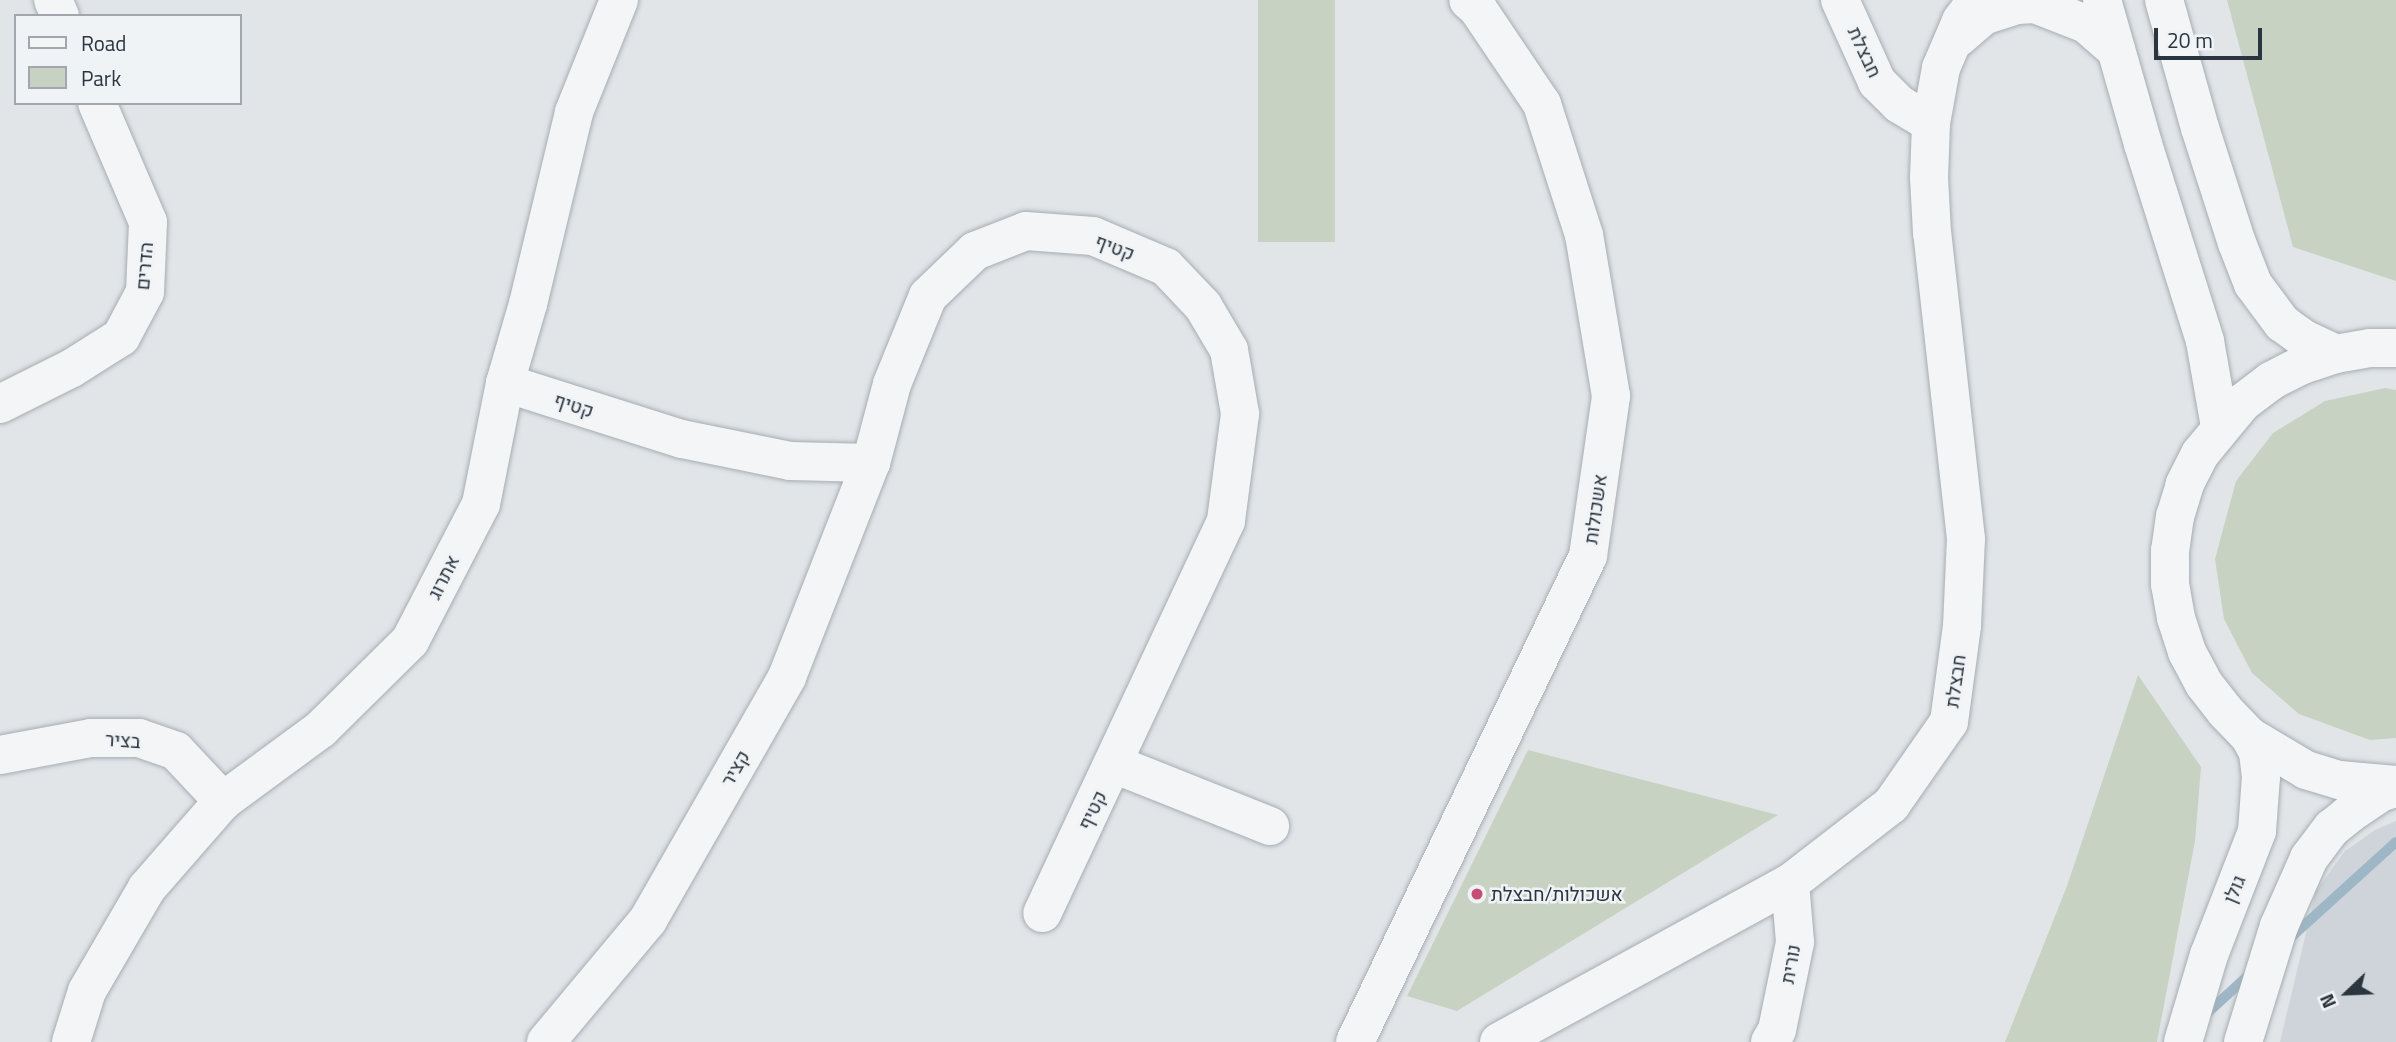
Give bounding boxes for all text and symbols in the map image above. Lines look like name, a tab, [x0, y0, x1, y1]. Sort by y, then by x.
legend	[14, 14, 242, 105]
scale bar	[2158, 14, 2266, 58]
street label: חבצלת	[1843, 23, 1887, 81]
text: 20 m	[2167, 24, 2213, 56]
text: Road	[81, 27, 126, 59]
text: Park	[81, 62, 121, 94]
street label: קטיף	[1092, 229, 1138, 265]
street label: הדרים	[131, 241, 157, 291]
street label: קטיף	[551, 388, 597, 422]
street label: אשכולות	[1579, 473, 1611, 545]
street label: אתרוג	[422, 551, 464, 603]
street label: חבצלת	[1940, 653, 1970, 709]
street label: בציר	[105, 727, 141, 753]
street label: קציר	[716, 746, 754, 790]
street label: קטיף	[1073, 787, 1111, 833]
street label: גולן	[2218, 872, 2250, 906]
place label: אשכולות/חבצלת	[1491, 883, 1623, 905]
marker: אשכולות/חבצלת	[1469, 886, 1485, 902]
street label: נורית	[1775, 943, 1805, 985]
north arrow	[2312, 958, 2382, 1028]
text: N	[2311, 990, 2343, 1013]

